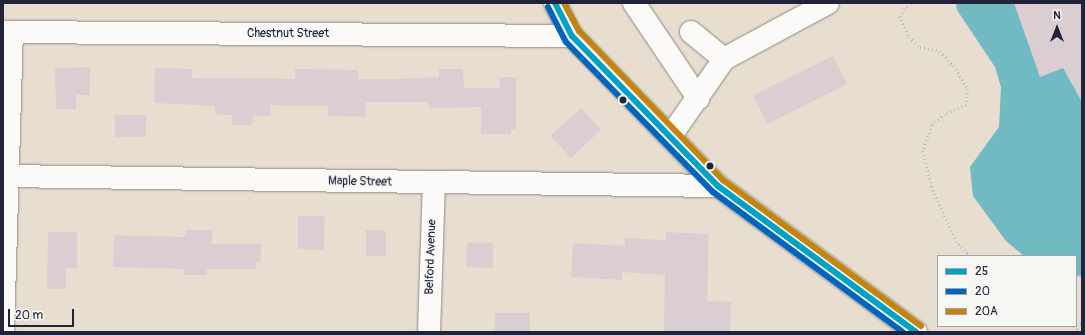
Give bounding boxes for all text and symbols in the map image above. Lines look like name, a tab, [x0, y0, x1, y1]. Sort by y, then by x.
north arrow	[1037, 8, 1077, 48]
text: N	[1053, 9, 1061, 22]
street label: Chestnut Street	[247, 27, 329, 41]
unlabelled marker	[618, 95, 628, 105]
unlabelled marker	[705, 161, 715, 171]
street label: Maple Street	[328, 174, 392, 190]
street label: Belford Avenue	[422, 219, 440, 295]
legend	[937, 255, 1077, 327]
text: 25	[975, 264, 988, 279]
text: 20	[975, 284, 990, 299]
scale bar	[10, 301, 76, 327]
text: 20A	[975, 304, 998, 319]
text: 20 m	[15, 308, 43, 323]

